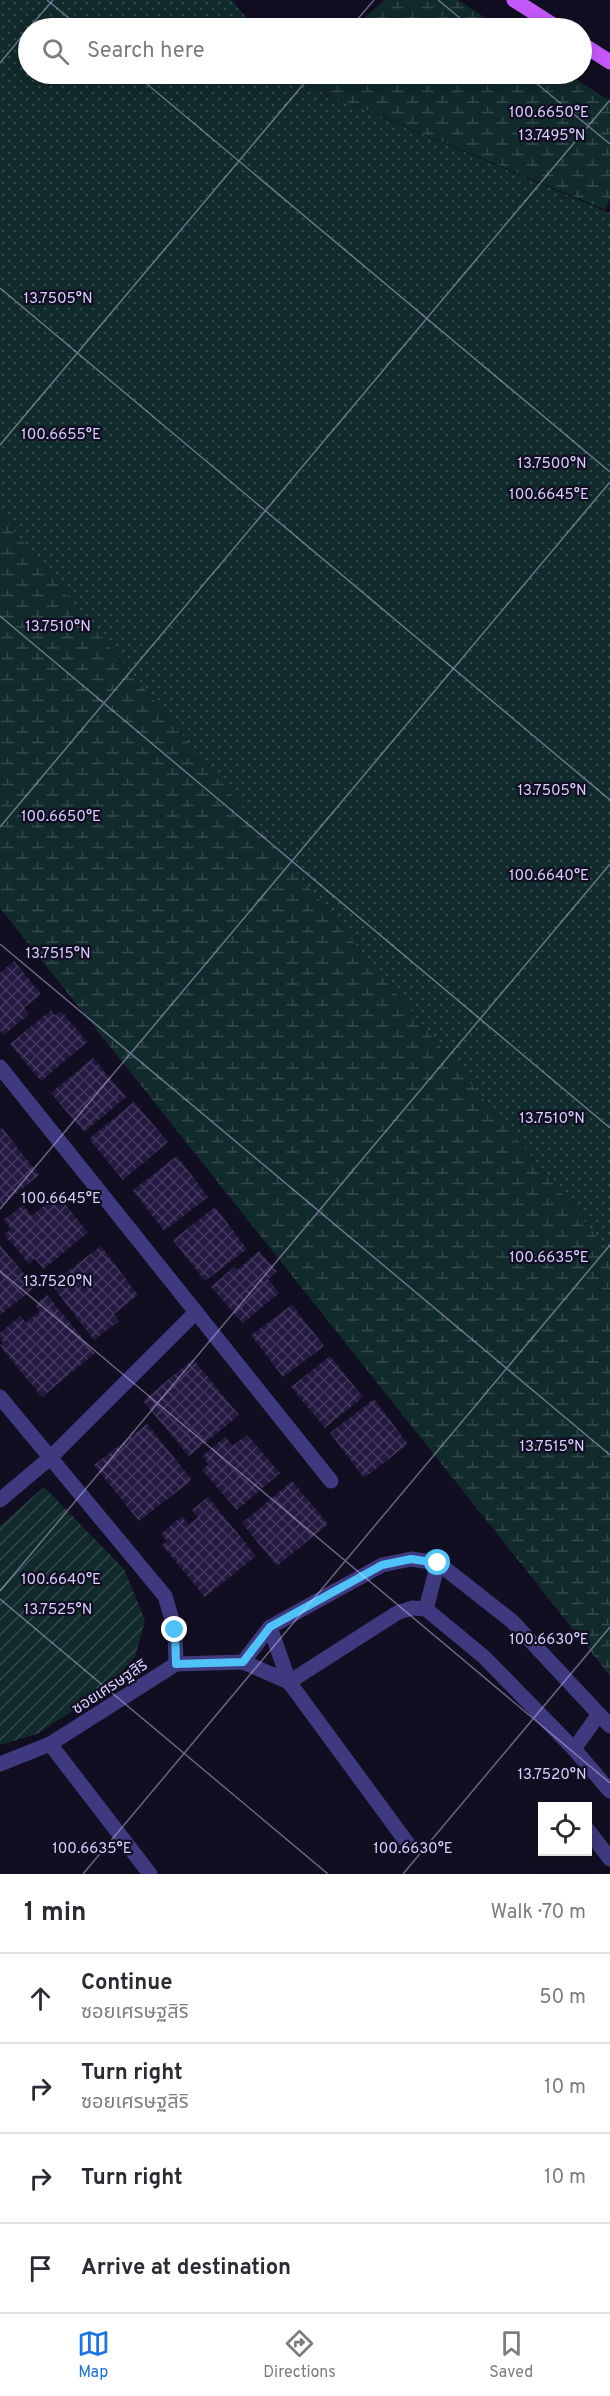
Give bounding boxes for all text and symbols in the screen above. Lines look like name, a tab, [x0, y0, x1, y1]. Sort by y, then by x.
search box	[18, 18, 592, 84]
icon: search	[39, 35, 72, 68]
text: Search here	[87, 38, 205, 65]
text: 100.6650°E	[509, 104, 589, 123]
text: 13.7495°N	[519, 127, 585, 146]
text: 13.7505°N	[23, 290, 93, 309]
text: 100.6655°E	[21, 426, 101, 445]
text: 13.7500°N	[517, 455, 587, 474]
text: 100.6645°E	[509, 486, 589, 505]
text: 13.7510°N	[25, 618, 91, 637]
text: 13.7505°N	[517, 782, 587, 801]
text: 100.6650°E	[21, 808, 101, 827]
text: 100.6640°E	[509, 867, 589, 886]
text: 13.7515°N	[25, 945, 91, 964]
text: 13.7510°N	[519, 1110, 585, 1129]
text: 100.6645°E	[21, 1190, 101, 1209]
text: 100.6635°E	[509, 1249, 589, 1268]
text: 13.7520°N	[23, 1273, 93, 1292]
text: 13.7515°N	[519, 1438, 585, 1457]
route start	[424, 1549, 450, 1575]
text: 100.6640°E	[21, 1571, 101, 1590]
text: 13.7525°N	[24, 1601, 92, 1620]
route end	[161, 1616, 187, 1642]
text: 100.6630°E	[509, 1631, 589, 1650]
street label: ซอยเศรษฐสิริ	[69, 1656, 152, 1719]
text: 13.7520°N	[517, 1766, 587, 1785]
map controls	[538, 1802, 592, 1856]
button: locate	[538, 1802, 592, 1856]
text: 100.6635°E	[52, 1840, 132, 1859]
text: 100.6630°E	[373, 1840, 453, 1859]
text: 1 min	[24, 1897, 86, 1930]
text: Walk · 70 m	[490, 1900, 586, 1926]
text: Continue	[81, 1970, 172, 1997]
icon: ahead	[24, 1982, 57, 2015]
text: 50 m	[539, 1985, 586, 2011]
text: ซอยเศรษฐสิริ	[81, 2000, 188, 2026]
text: Turn right	[81, 2060, 183, 2087]
icon: right	[24, 2072, 57, 2105]
text: 10 m	[544, 2075, 586, 2101]
text: ซอยเศรษฐสิริ	[81, 2090, 188, 2116]
icon: right	[24, 2162, 57, 2195]
text: Turn right	[81, 2165, 183, 2192]
text: 10 m	[544, 2165, 586, 2191]
icon: arrive	[24, 2252, 57, 2285]
text: Arrive at destination	[81, 2255, 291, 2282]
tab: Map	[77, 2327, 110, 2383]
tab: Directions	[263, 2327, 336, 2383]
tab: Saved	[489, 2327, 533, 2383]

